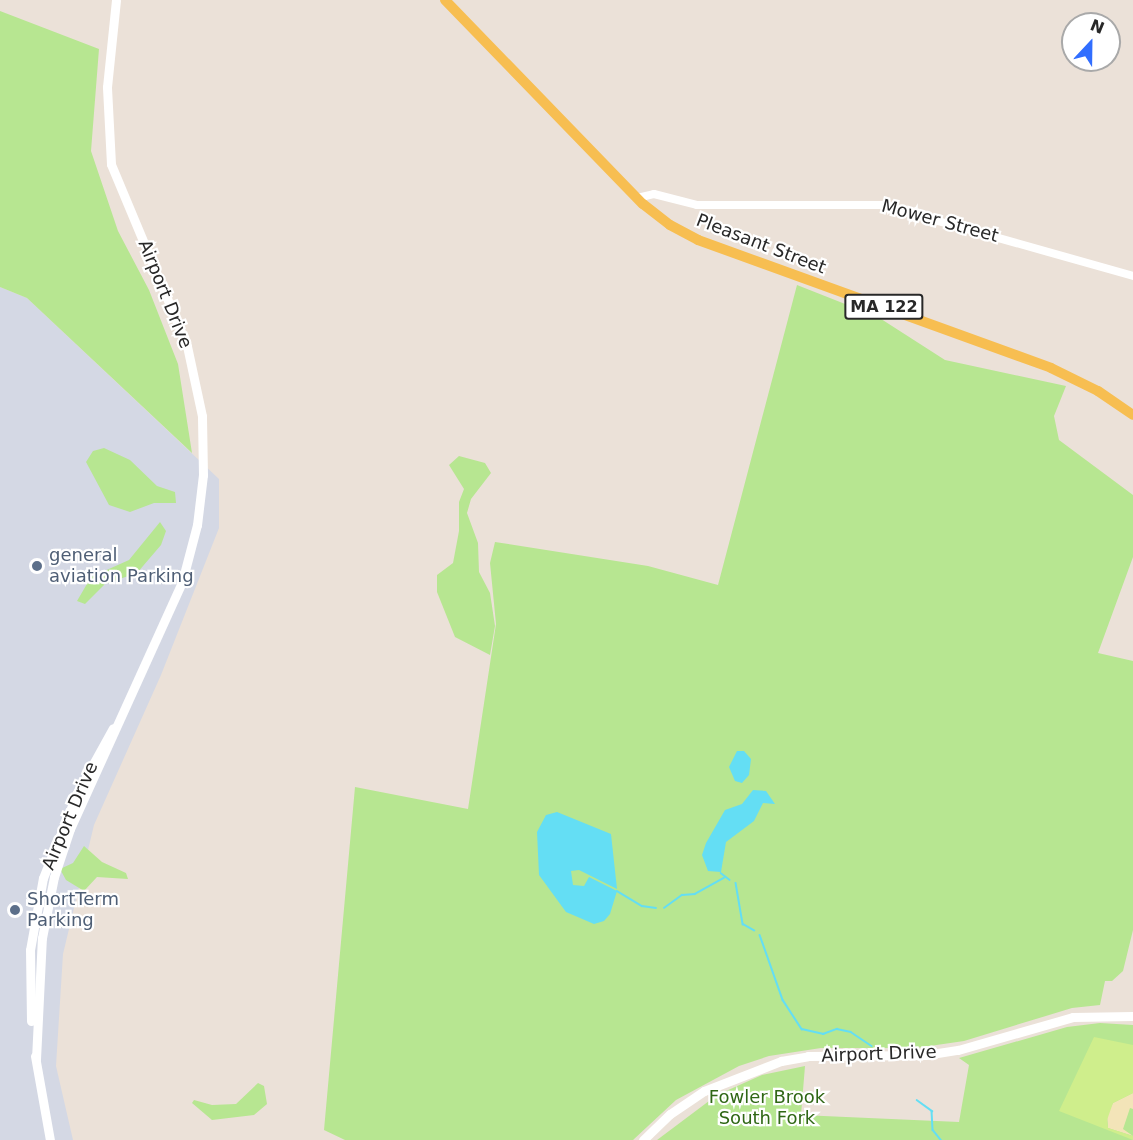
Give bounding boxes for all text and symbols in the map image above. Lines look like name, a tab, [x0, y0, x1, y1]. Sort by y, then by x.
north arrow	[1061, 12, 1121, 72]
text: N	[1087, 15, 1107, 38]
street label: Mower Street	[879, 195, 1001, 247]
street label: Pleasant Street	[693, 209, 829, 279]
street label: Airport Drive	[133, 236, 197, 352]
road number: MA 122	[844, 294, 924, 320]
place label: general aviation Parking	[49, 545, 194, 588]
marker: general aviation Parking	[30, 559, 44, 573]
street label: Airport Drive	[38, 759, 102, 873]
place label: ShortTerm Parking	[27, 889, 119, 932]
marker: ShortTerm Parking	[8, 903, 22, 917]
street label: Airport Drive	[821, 1041, 937, 1067]
park label: Fowler Brook South Fork	[709, 1087, 825, 1130]

